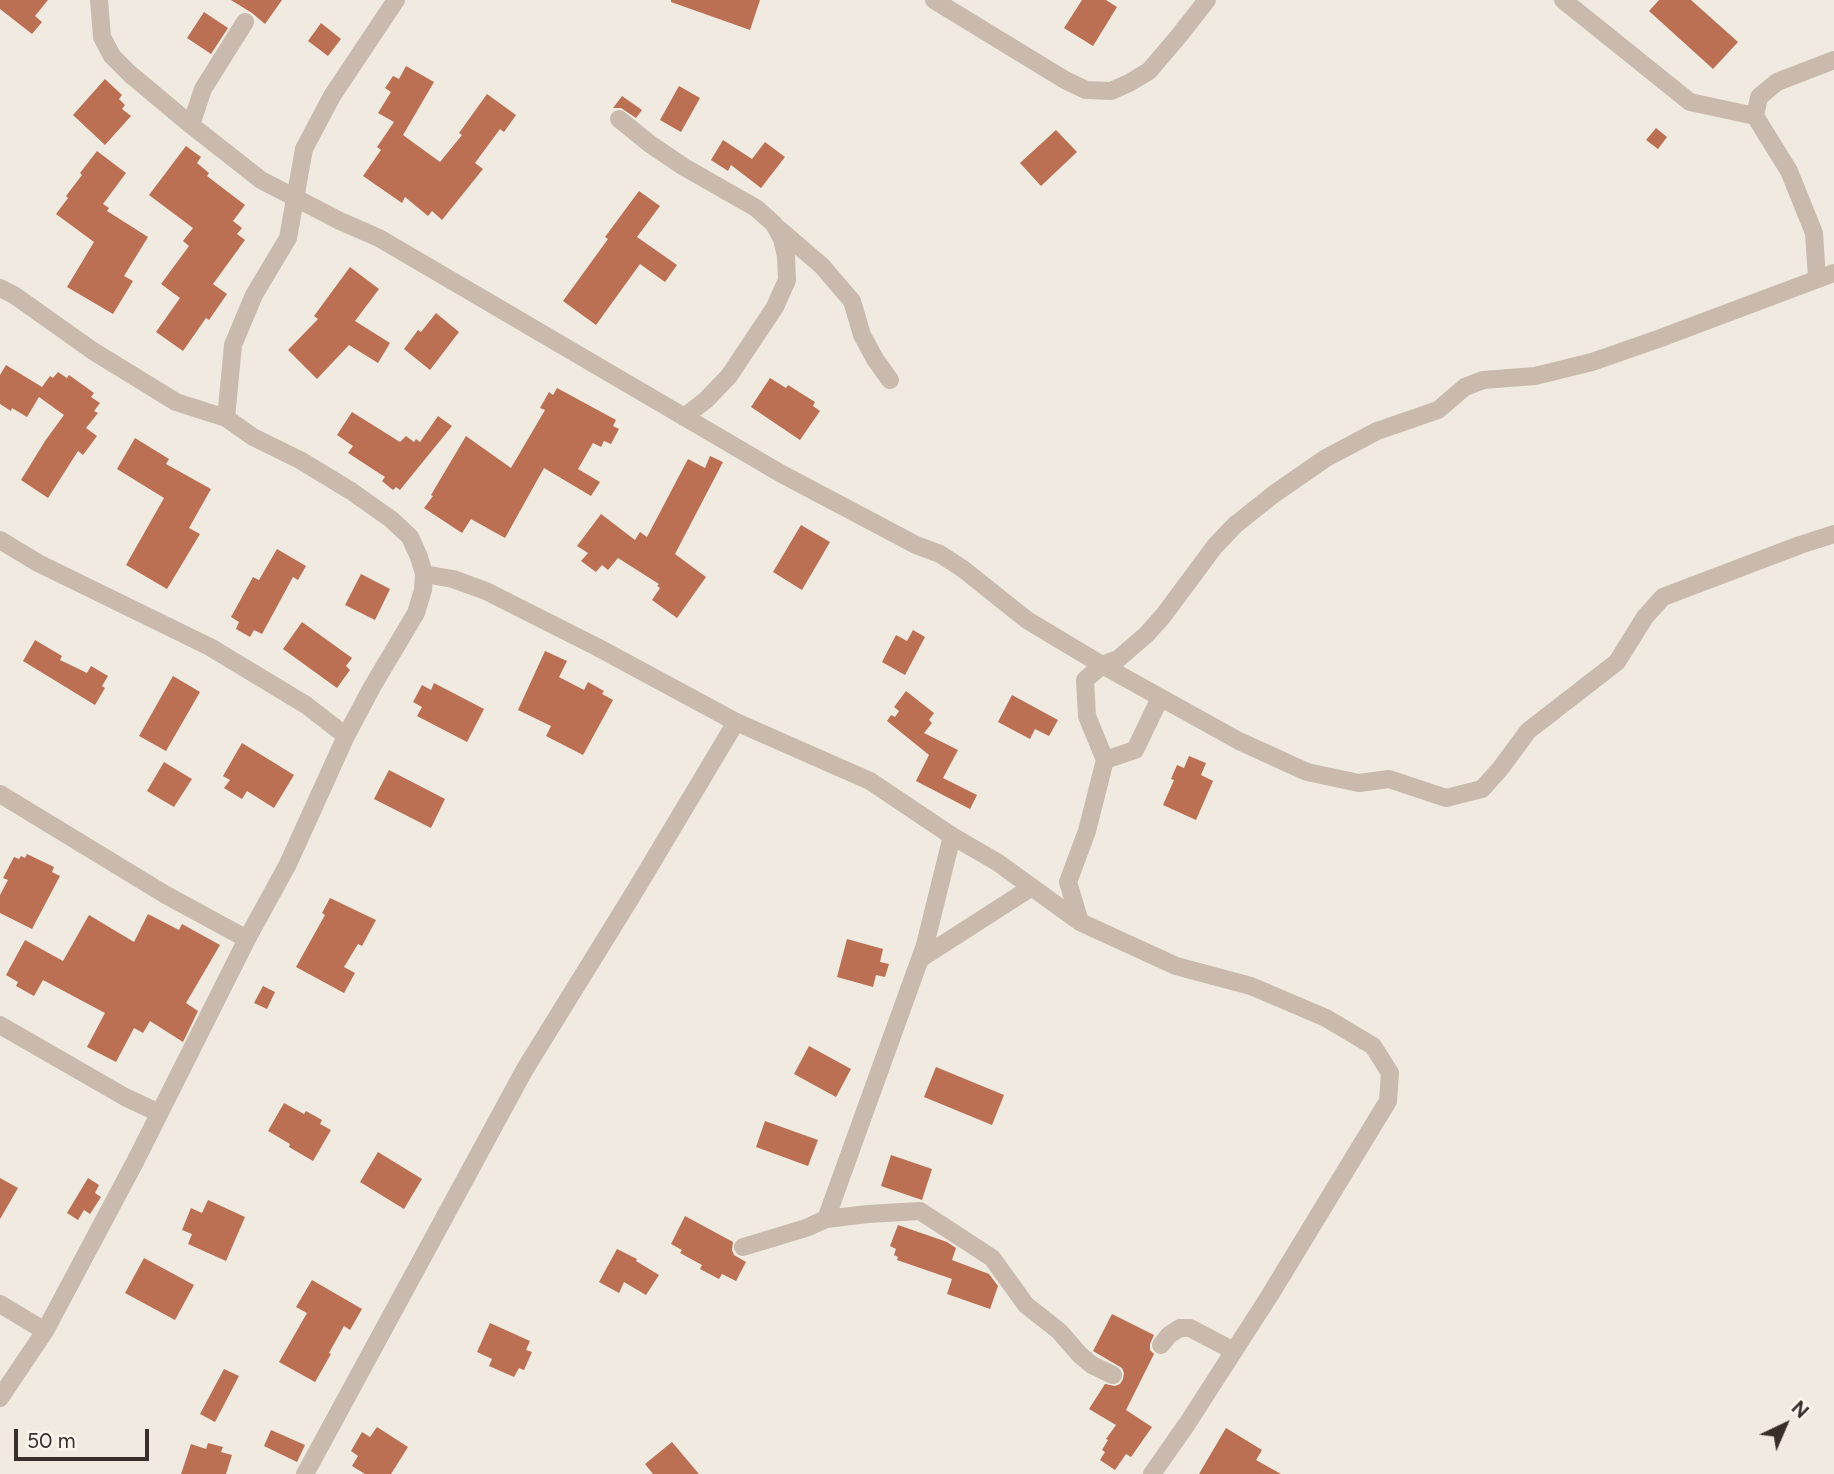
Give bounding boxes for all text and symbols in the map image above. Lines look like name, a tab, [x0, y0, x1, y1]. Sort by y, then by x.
north arrow	[1750, 1390, 1820, 1460]
text: N	[1787, 1396, 1813, 1423]
scale bar	[18, 1414, 152, 1458]
text: 50 m	[27, 1428, 76, 1453]

